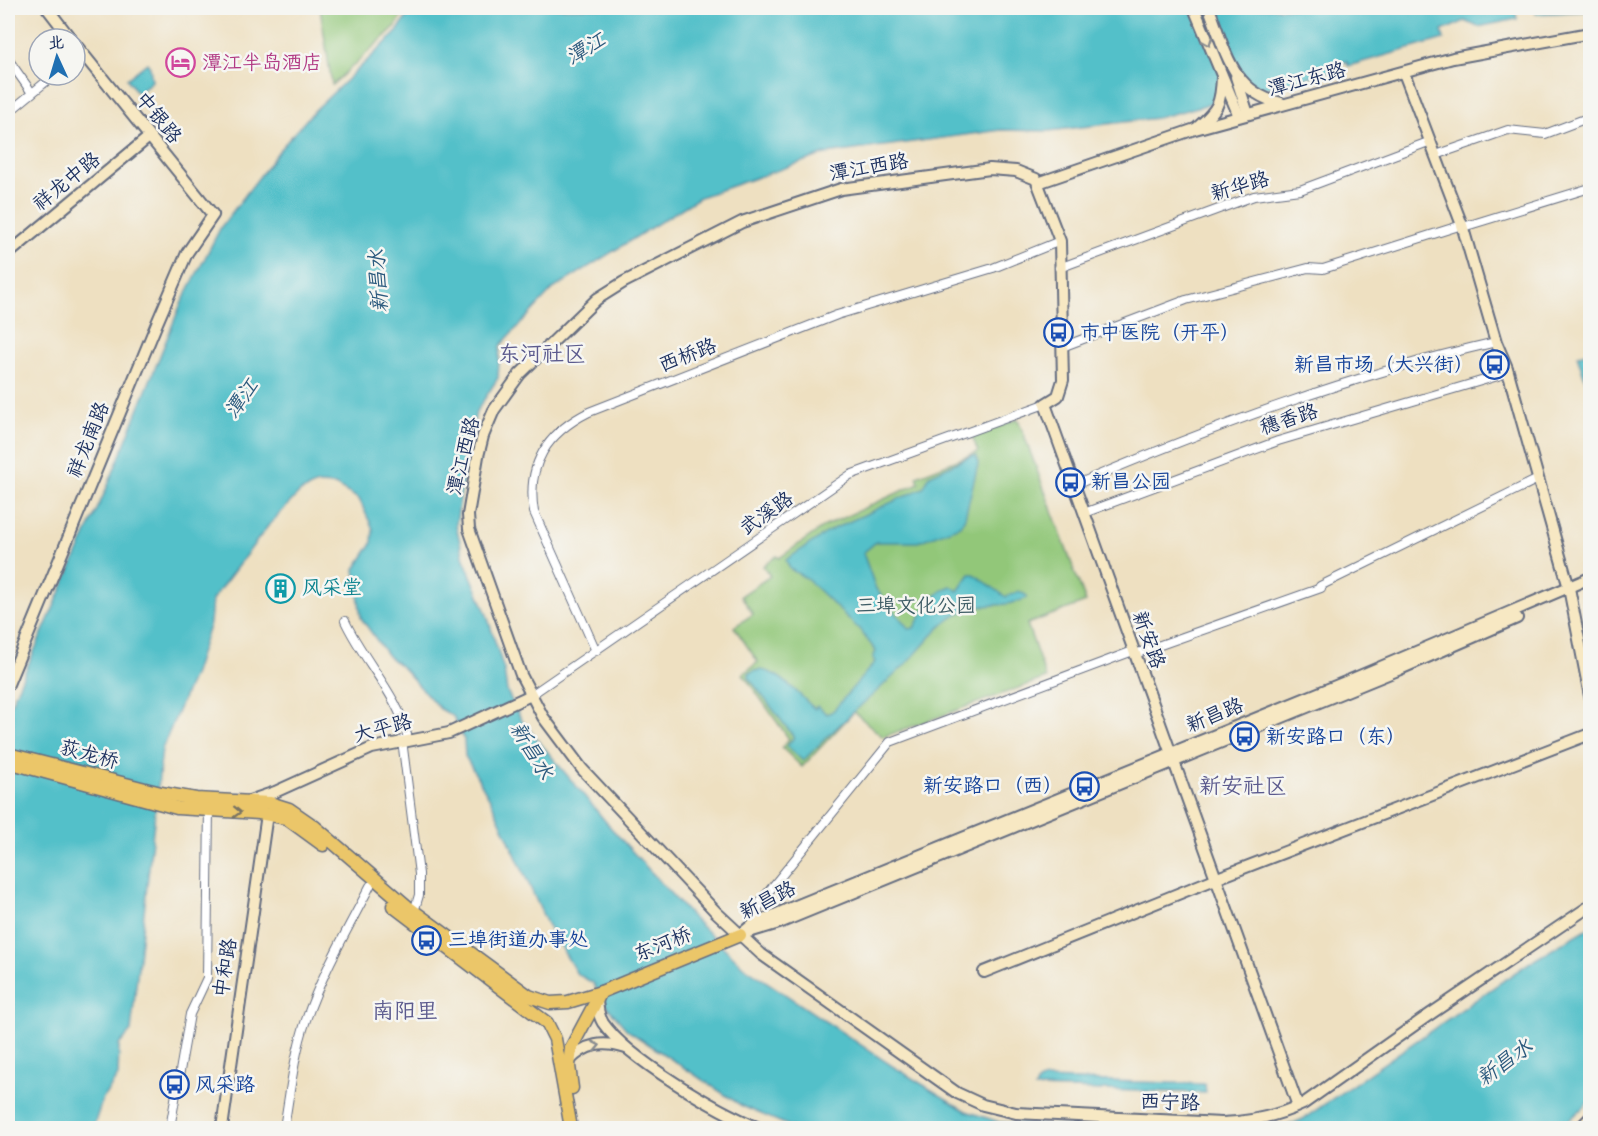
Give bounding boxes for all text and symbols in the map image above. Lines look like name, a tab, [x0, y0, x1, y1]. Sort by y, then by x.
water label: 潭江	[561, 26, 612, 72]
north arrow	[27, 27, 87, 87]
text: 北	[47, 32, 65, 55]
one-way arrow	[1201, 36, 1213, 47]
hotel icon: 潭江半岛酒店	[165, 47, 197, 79]
place label: 潭江半岛酒店	[202, 50, 322, 77]
street label: 潭江东路	[1265, 56, 1350, 103]
street label: 中银路	[129, 86, 188, 151]
street label: 祥龙中路	[27, 146, 107, 218]
street label: 潭江西路	[827, 148, 912, 188]
street label: 新华路	[1207, 165, 1274, 208]
water label: 新昌水	[363, 248, 395, 313]
bus stop icon: 市中医院（开平）	[1043, 317, 1075, 349]
place label: 市中医院（开平）	[1080, 320, 1240, 347]
street label: 西桥路	[655, 332, 722, 379]
district label: 东河社区	[498, 341, 586, 369]
bus stop icon: 新昌市场（大兴街）	[1479, 349, 1511, 381]
place label: 新昌市场（大兴街）	[1294, 352, 1474, 379]
water label: 潭江	[218, 373, 266, 424]
street label: 祥龙南路	[61, 397, 117, 482]
street label: 穗香路	[1256, 398, 1323, 442]
street label: 潭江西路	[441, 413, 487, 498]
bus stop icon: 新昌公园	[1054, 466, 1086, 498]
place label: 新昌公园	[1091, 469, 1171, 496]
street label: 武溪路	[735, 485, 800, 542]
building icon: 风采堂	[265, 572, 297, 604]
place label: 风采堂	[302, 575, 362, 602]
park label: 三埠文化公园	[856, 593, 976, 620]
street label: 新安路	[1125, 607, 1171, 674]
street label: 新昌路	[1182, 692, 1249, 740]
street label: 大平路	[351, 708, 416, 750]
water label: 新昌水	[503, 717, 560, 786]
bus stop icon: 新安路口（东）	[1229, 721, 1261, 753]
place label: 新安路口（东）	[1266, 724, 1406, 751]
street label: 荻龙桥	[57, 734, 121, 776]
bus stop icon: 新安路口（西）	[1068, 770, 1100, 802]
place label: 新安路口（西）	[923, 773, 1063, 800]
district label: 新安社区	[1199, 773, 1287, 801]
one-way arrow	[232, 806, 241, 818]
street label: 新昌路	[735, 875, 802, 927]
street label: 东河桥	[630, 921, 696, 969]
bus stop icon: 三埠街道办事处	[411, 924, 443, 956]
place label: 三埠街道办事处	[448, 927, 588, 954]
street label: 中和路	[208, 935, 244, 1000]
district label: 南阳里	[372, 998, 438, 1026]
water label: 新昌水	[1471, 1033, 1540, 1093]
one-way arrow	[591, 1040, 601, 1053]
bus stop icon: 风采路	[158, 1069, 190, 1101]
place label: 风采路	[195, 1072, 256, 1099]
street label: 西宁路	[1140, 1088, 1201, 1118]

